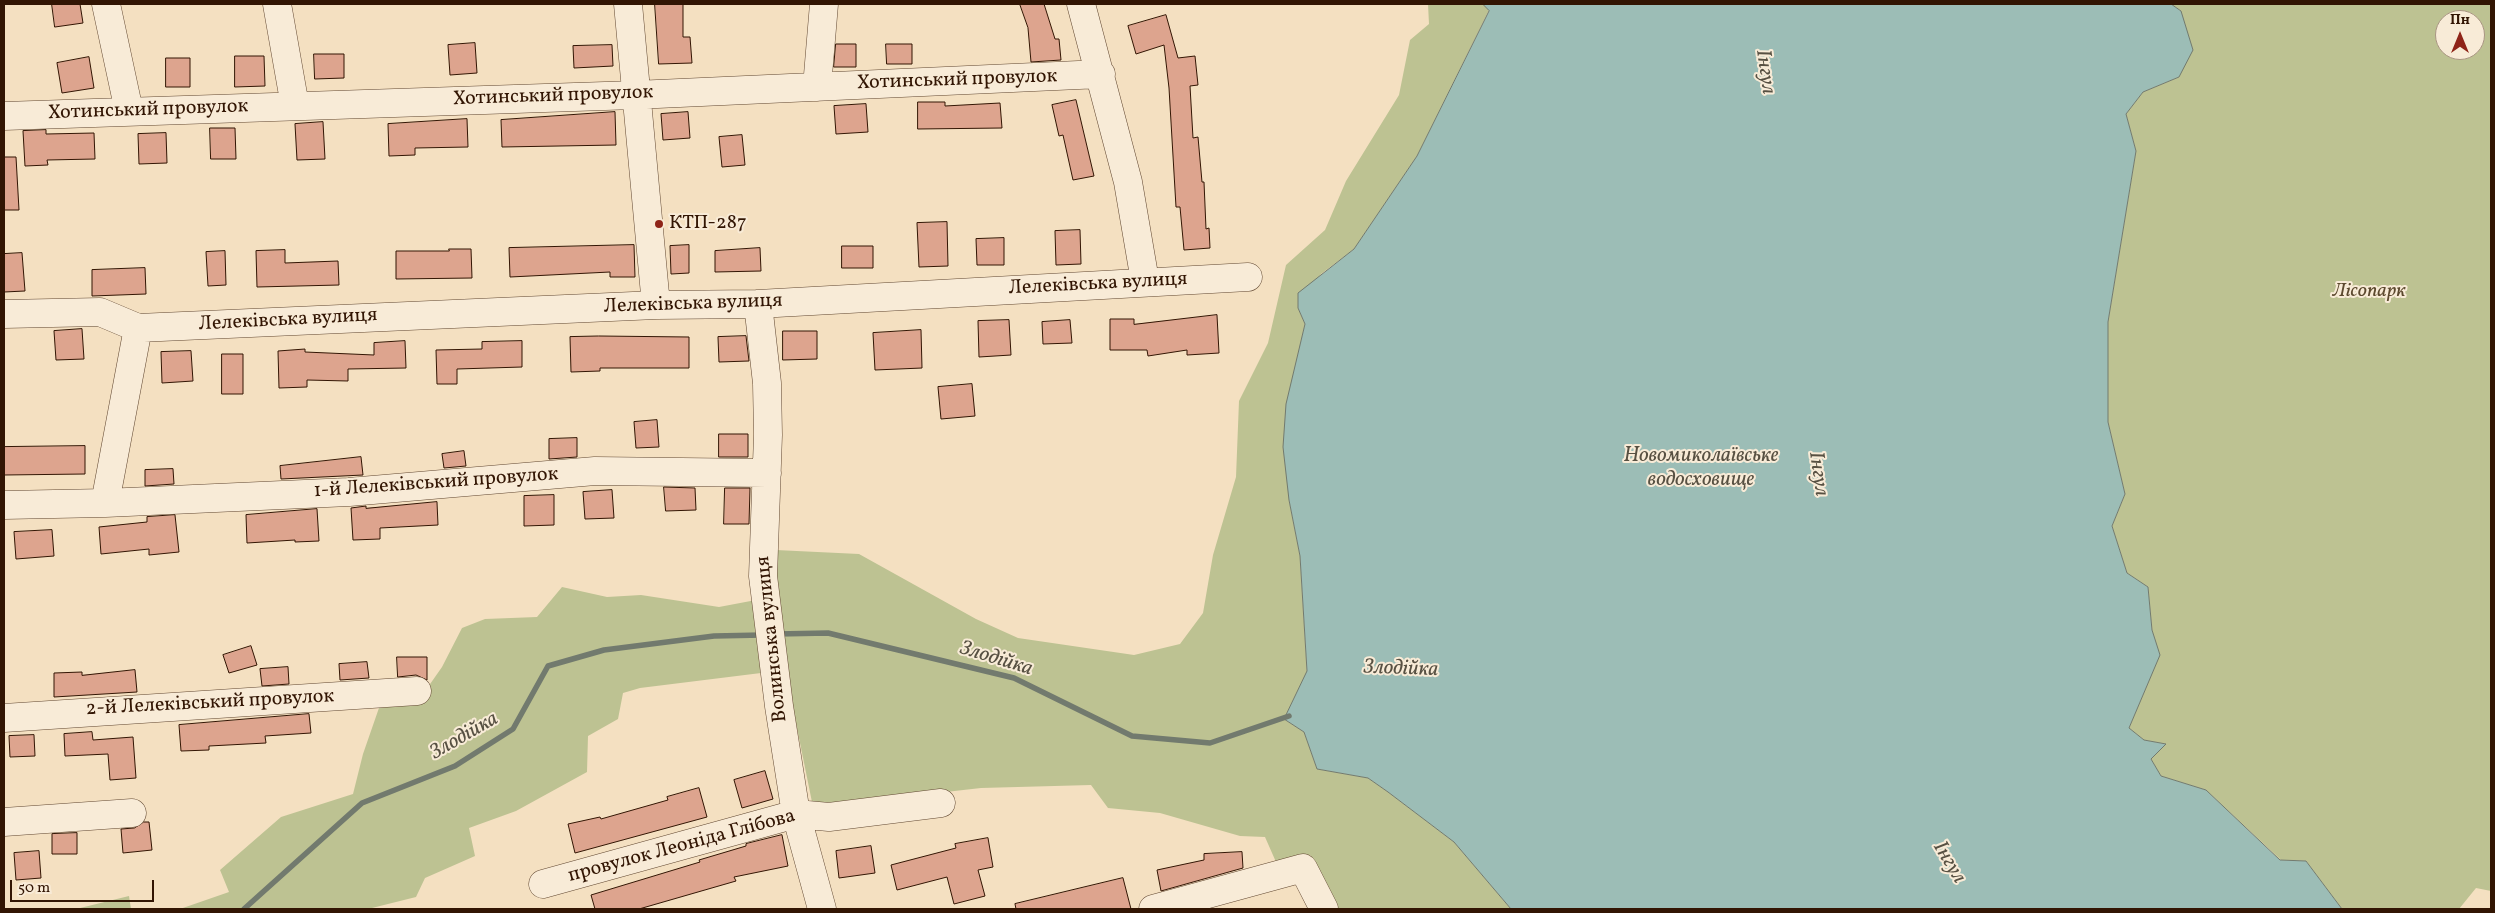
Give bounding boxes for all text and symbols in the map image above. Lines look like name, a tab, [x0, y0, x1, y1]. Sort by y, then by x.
north arrow	[2435, 10, 2485, 60]
text: Пн	[2450, 11, 2470, 30]
water label: Інгул	[1748, 48, 1780, 96]
street label: Хотинський провулок	[856, 66, 1058, 96]
street label: Хотинський провулок	[452, 82, 654, 112]
street label: Хотинський провулок	[47, 96, 249, 126]
place label: КТП-287	[669, 212, 747, 236]
marker: КТП-287	[653, 218, 665, 230]
street label: Лелеківська вулиця	[1008, 268, 1188, 302]
park label: Лісопарк	[2332, 280, 2406, 304]
street label: Лелеківська вулиця	[603, 290, 783, 320]
street label: Лелеківська вулиця	[198, 304, 378, 338]
water label: Новомиколаївське водосховище	[1624, 444, 1778, 494]
water label: Інгул	[1801, 450, 1833, 498]
street label: 1-й Лелеківський провулок	[313, 463, 559, 505]
street label: Волинська вулиця	[752, 555, 794, 723]
water label: Злодійка	[957, 637, 1035, 683]
water label: Злодійка	[1363, 656, 1439, 684]
street label: 2-й Лелеківський провулок	[85, 686, 335, 722]
water label: Злодійка	[426, 707, 504, 767]
street label: провулок Леоніда Глібова	[566, 805, 798, 889]
water label: Інгул	[1926, 837, 1970, 889]
scale bar	[12, 870, 156, 902]
text: 50 m	[18, 878, 50, 899]

